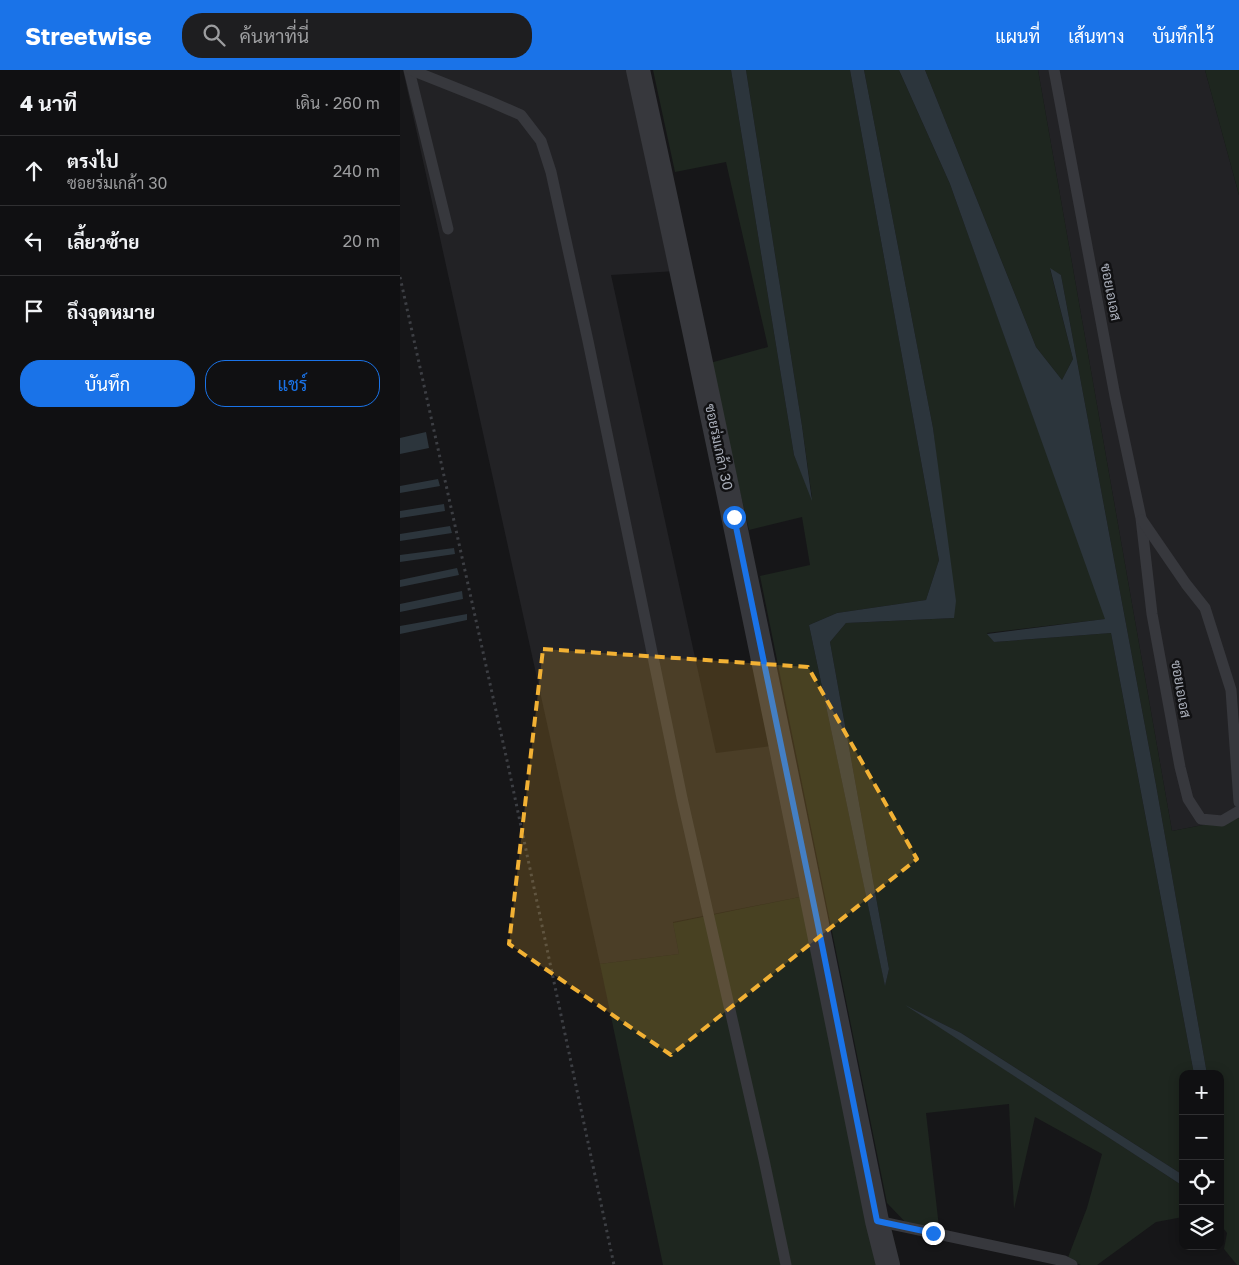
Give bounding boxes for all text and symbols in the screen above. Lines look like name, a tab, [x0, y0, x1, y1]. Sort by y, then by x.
search box	[182, 13, 532, 58]
text: Streetwise	[25, 21, 152, 50]
icon: search	[200, 21, 228, 49]
text: ค้นหาที่นี่	[240, 24, 309, 47]
text: แผนที่	[995, 25, 1040, 47]
text: เส้นทาง	[1068, 25, 1124, 47]
text: บันทึกไว้	[1152, 25, 1214, 47]
text: 4 นาที	[20, 90, 77, 116]
text: เดิน · 260 m	[296, 93, 380, 113]
text: ตรงไป	[67, 149, 119, 172]
icon: ahead	[20, 157, 48, 185]
text: 240 m	[333, 161, 380, 181]
text: ซอยร่มเกล้า 30	[67, 173, 167, 193]
icon: left	[20, 227, 48, 255]
text: เลี้ยวซ้าย	[67, 230, 139, 253]
text: 20 m	[343, 231, 380, 251]
street label: ซอยเอเอส	[1098, 262, 1125, 322]
icon: arrive	[20, 297, 48, 325]
text: ถึงจุดหมาย	[67, 300, 155, 323]
button: บันทึก	[20, 360, 195, 407]
button: แชร์	[205, 360, 380, 407]
street label: ซอยร่มเกล้า 30	[702, 402, 737, 492]
route start	[723, 506, 746, 529]
street label: ซอยเอเอส	[1168, 659, 1195, 719]
map controls	[1179, 1070, 1224, 1250]
button: +	[1179, 1070, 1224, 1115]
button: −	[1179, 1115, 1224, 1160]
button: locate	[1179, 1160, 1224, 1205]
button: layers	[1179, 1205, 1224, 1250]
route end	[922, 1222, 945, 1245]

